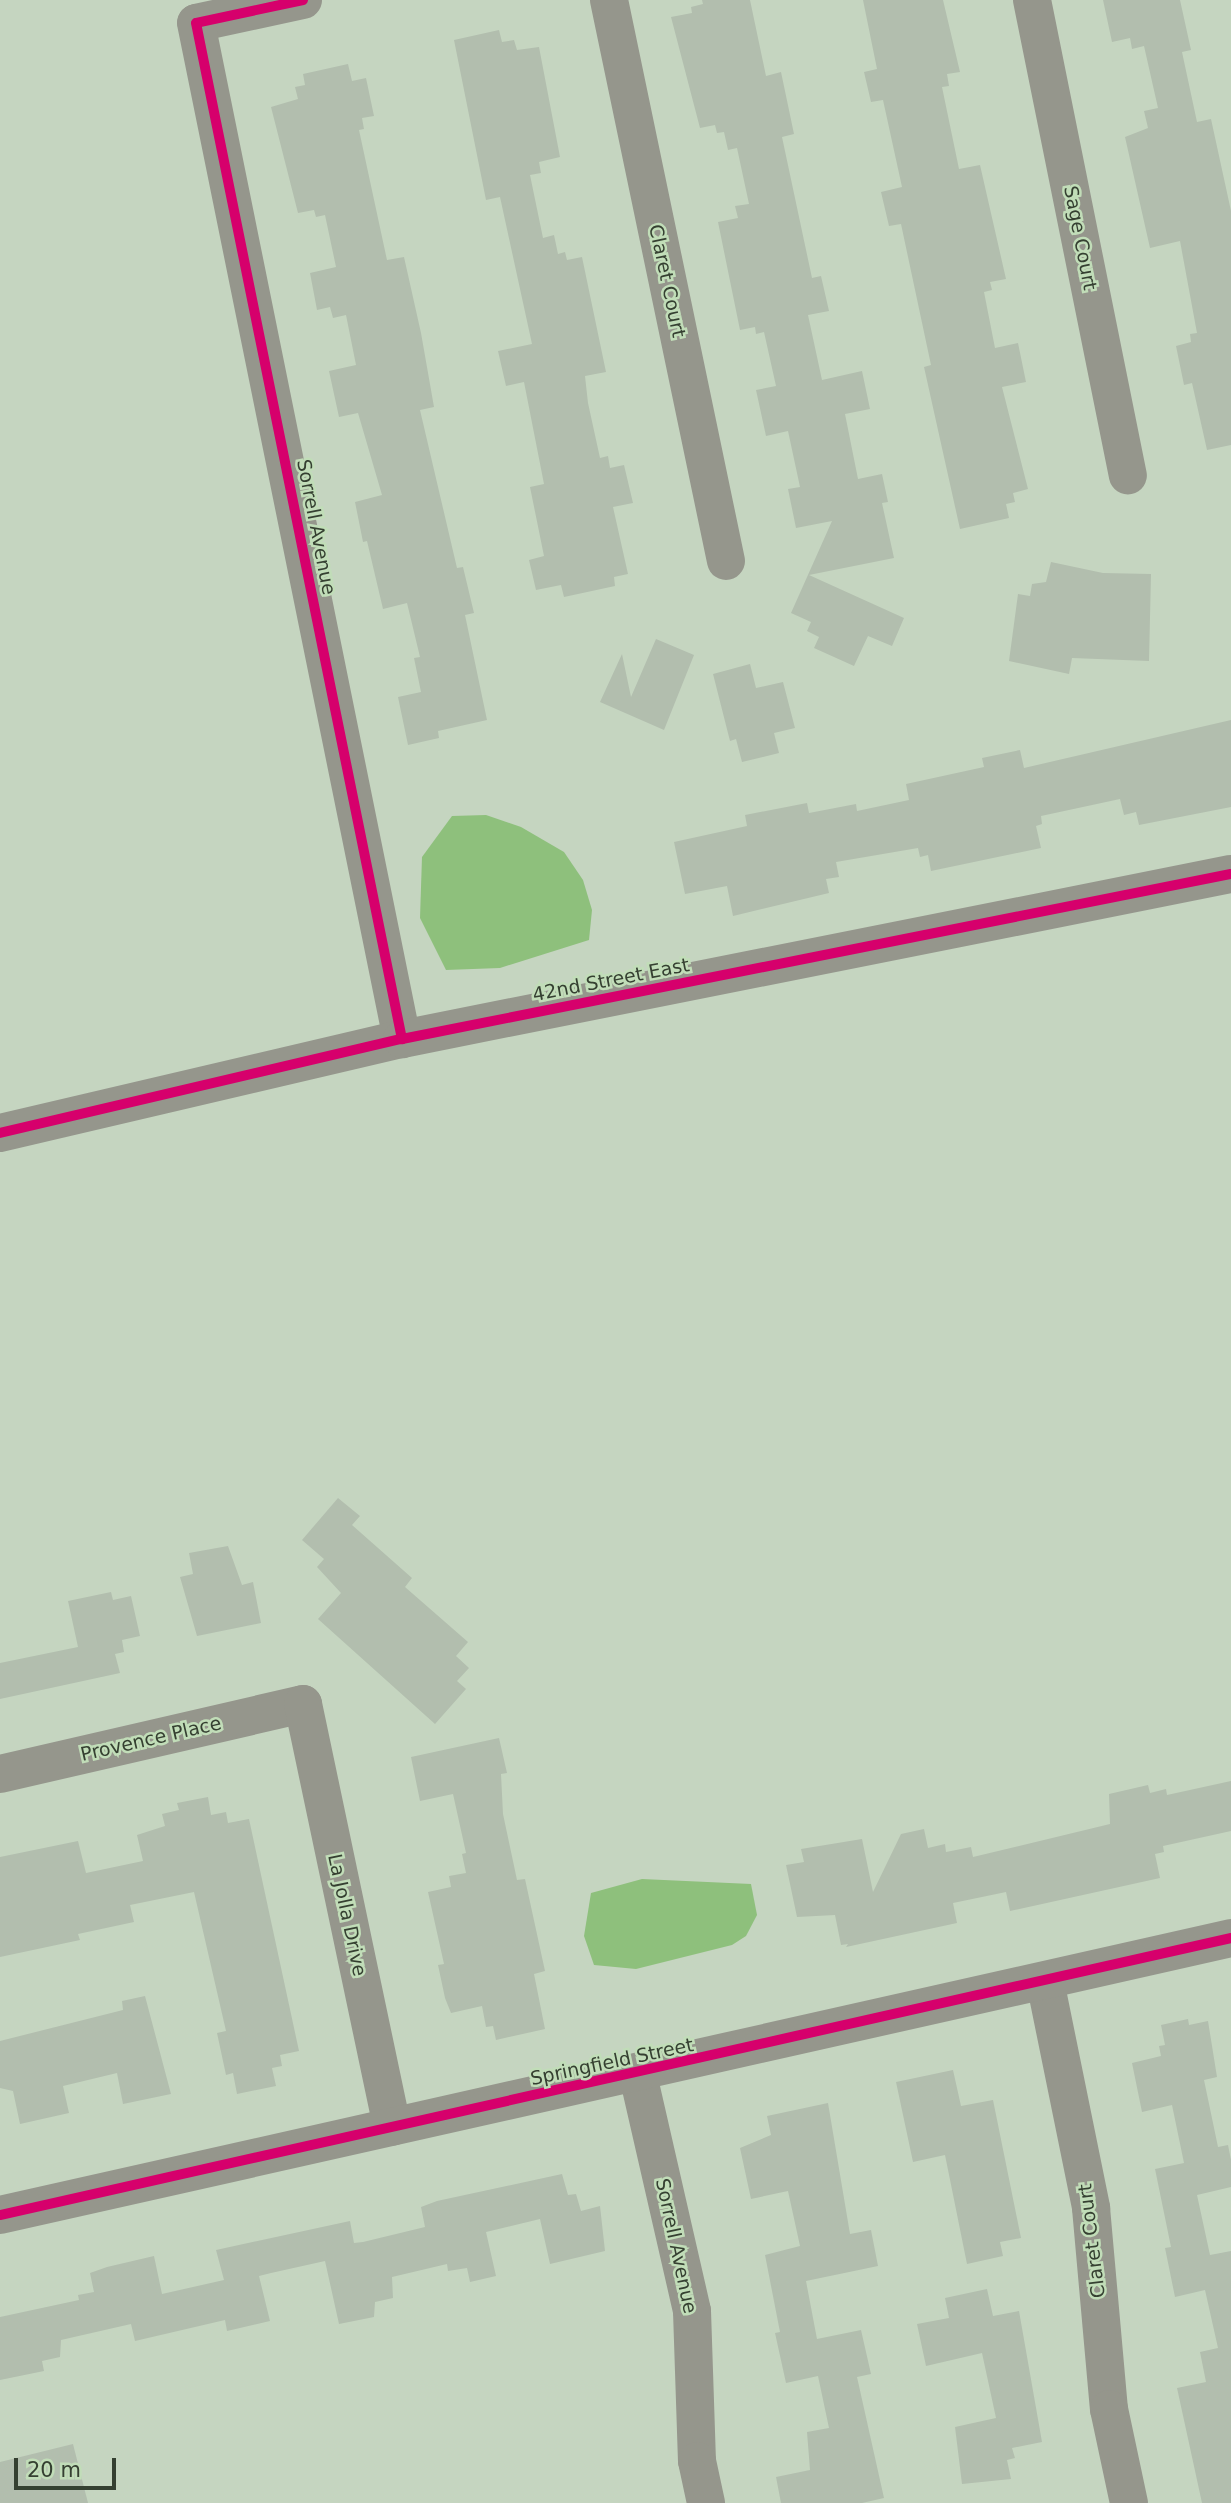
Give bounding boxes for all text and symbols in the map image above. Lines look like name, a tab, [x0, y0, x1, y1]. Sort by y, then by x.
street label: Sage Court	[1059, 184, 1101, 292]
street label: Claret Court	[644, 222, 690, 340]
street label: Sorrell Avenue	[292, 457, 340, 597]
street label: 42nd Street East	[531, 954, 691, 1006]
street label: Provence Place	[78, 1712, 224, 1766]
street label: La Jolla Drive	[323, 1852, 371, 1978]
street label: Springfield Street	[528, 2034, 696, 2090]
street label: Sorrell Avenue	[651, 2176, 701, 2316]
street label: Claret Court	[1074, 2183, 1110, 2299]
scale bar	[18, 2444, 119, 2488]
text: 20 m	[27, 2458, 81, 2482]

